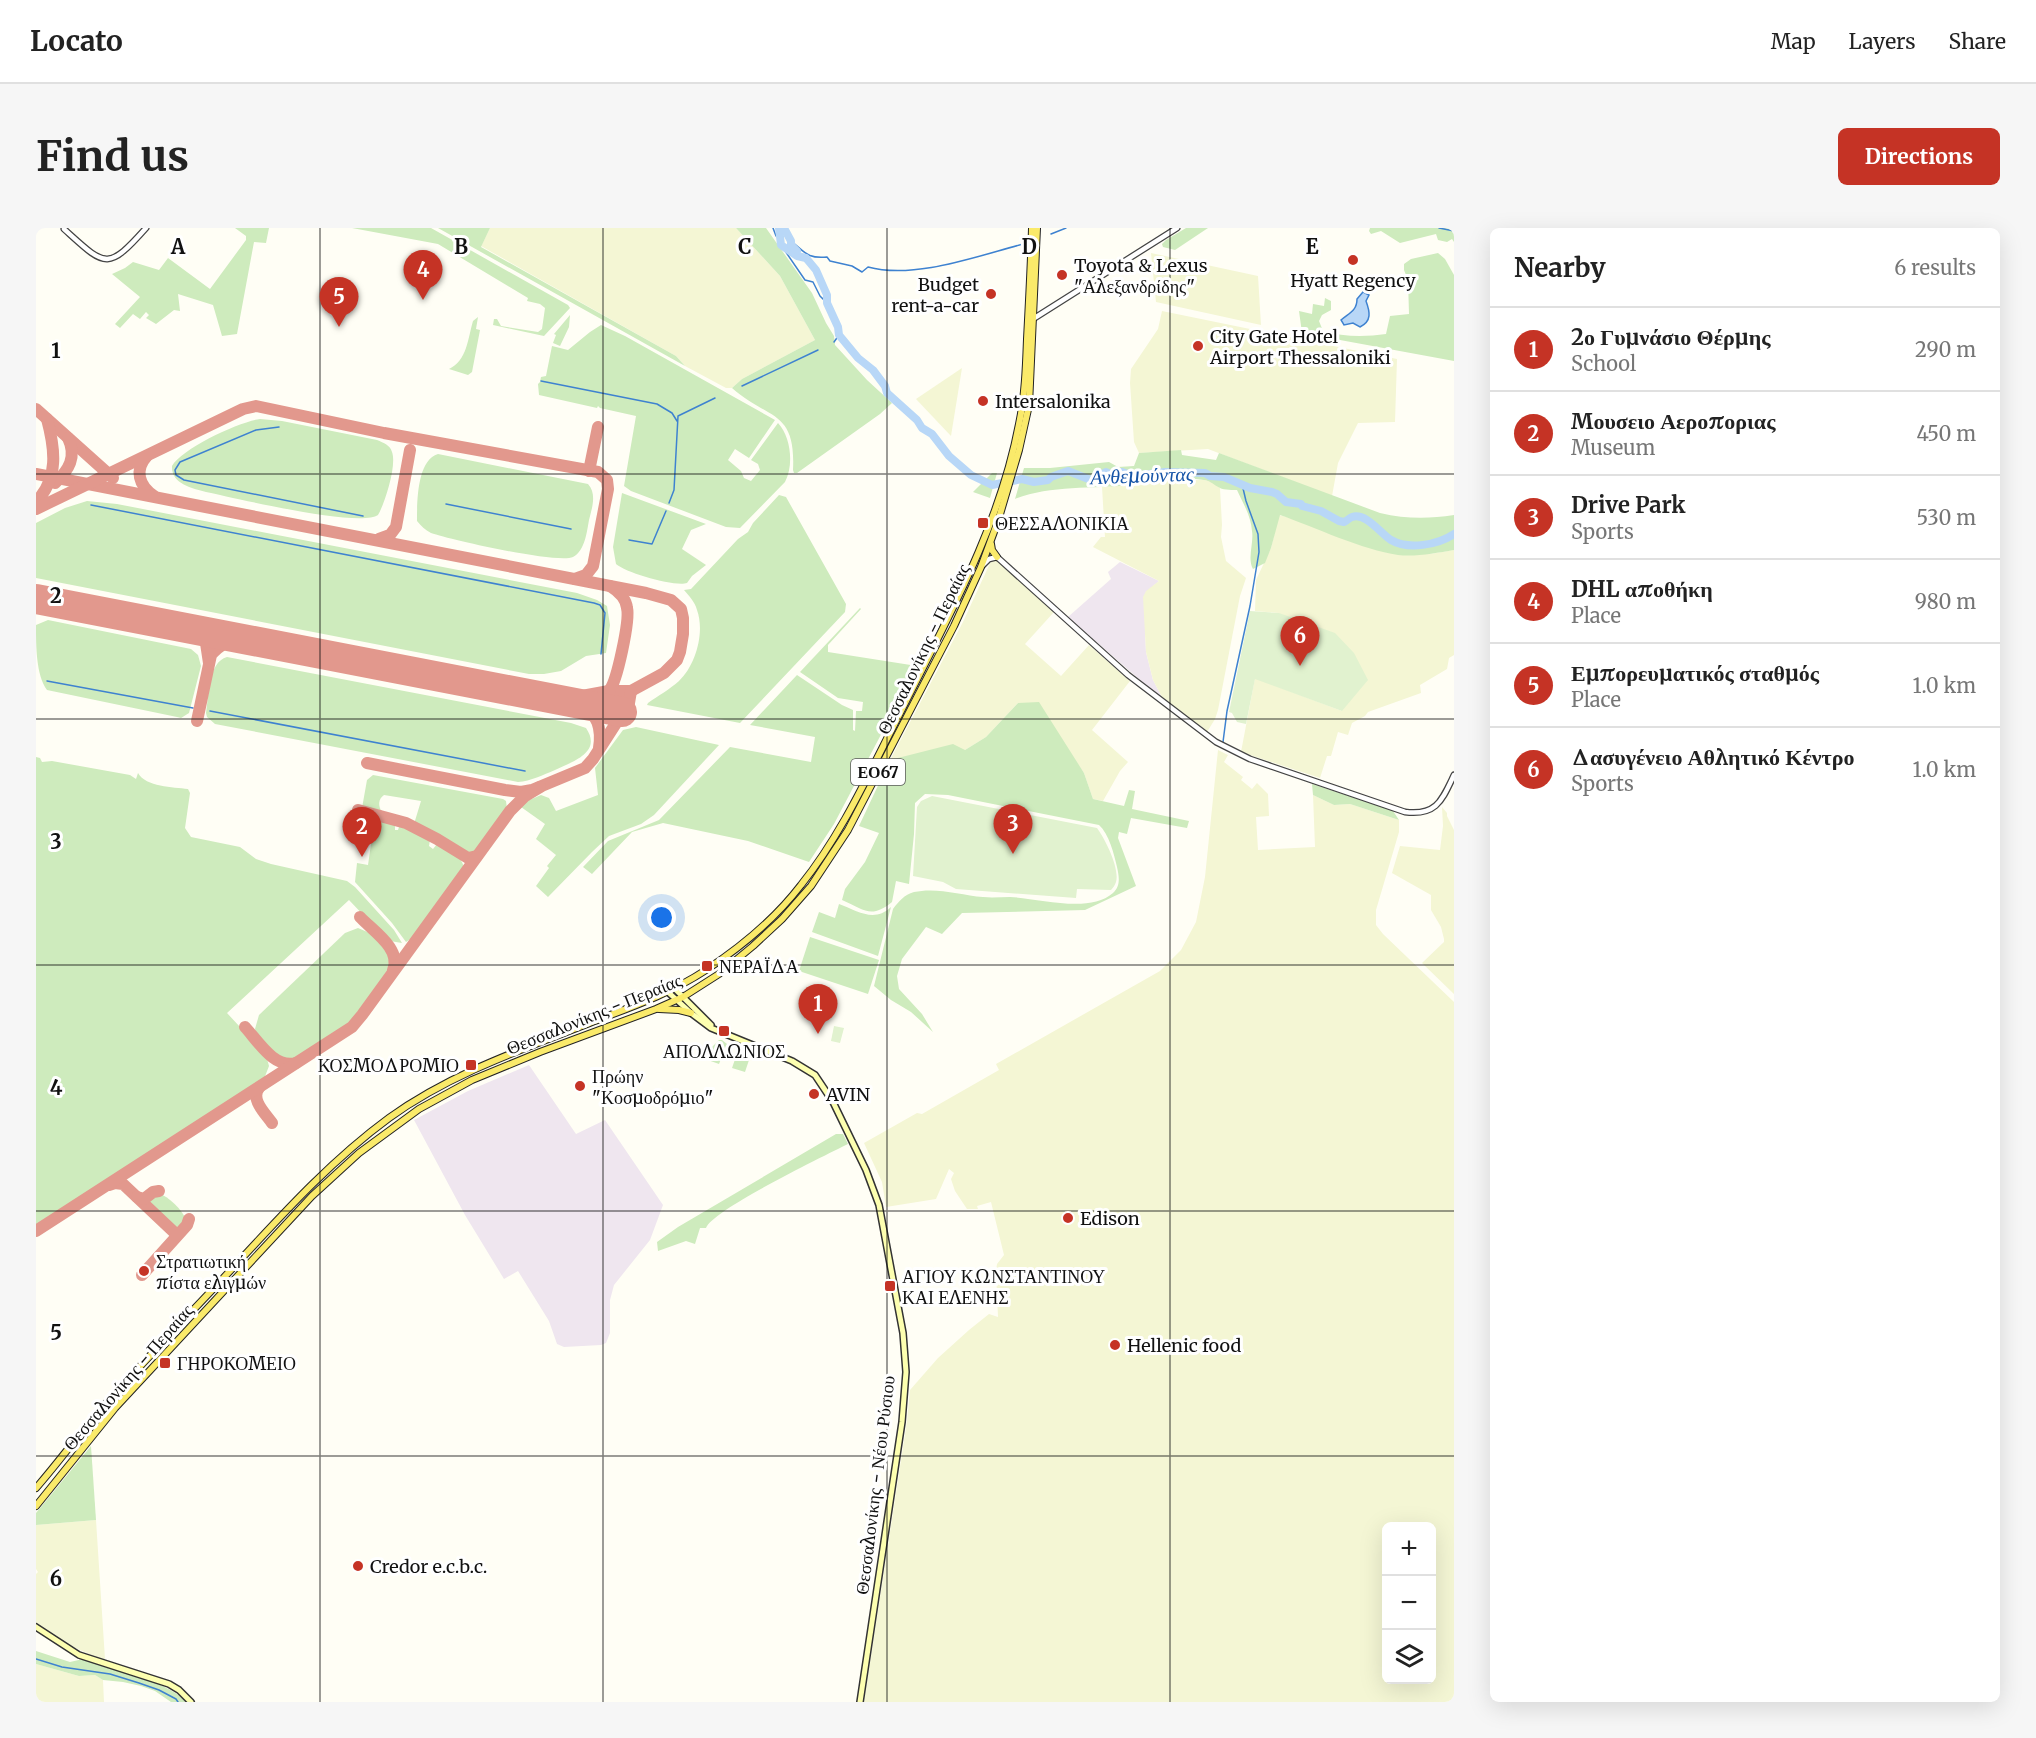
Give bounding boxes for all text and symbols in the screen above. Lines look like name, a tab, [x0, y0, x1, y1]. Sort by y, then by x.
text: Locato	[30, 23, 123, 59]
text: Map	[1771, 28, 1816, 55]
text: Layers	[1849, 28, 1916, 55]
text: Share	[1949, 28, 2006, 55]
button: Directions	[1838, 128, 2000, 185]
text: Find us	[36, 130, 189, 182]
text: A	[170, 234, 186, 259]
text: B	[454, 234, 468, 259]
text: C	[738, 234, 752, 259]
text: D	[1021, 234, 1037, 259]
text: E	[1305, 234, 1319, 259]
pin: 4	[404, 250, 442, 300]
text: Nearby	[1514, 251, 1606, 284]
marker: Hyatt Regency	[1346, 253, 1360, 267]
place label: Toyota & Lexus "Αλεξανδρίδης"	[1074, 254, 1208, 298]
text: 6 results	[1894, 255, 1976, 280]
marker: Toyota & Lexus "Αλεξανδρίδης"	[1055, 268, 1069, 282]
place label: Hyatt Regency	[1290, 269, 1416, 292]
place label: Budget rent-a-car	[891, 273, 979, 317]
pin: 5	[320, 278, 358, 327]
marker: Budget rent-a-car	[984, 287, 998, 301]
text: 2ο Γυμνάσιο Θέρμης	[1571, 323, 1770, 351]
place label: City Gate Hotel Airport Thessaloniki	[1209, 325, 1391, 369]
text: 1	[1529, 337, 1538, 362]
text: 290 m	[1915, 337, 1976, 362]
text: 1	[51, 338, 61, 363]
marker: City Gate Hotel Airport Thessaloniki	[1191, 339, 1205, 353]
text: School	[1571, 351, 1636, 376]
place label: Intersalonika	[995, 390, 1111, 413]
marker: Intersalonika	[976, 394, 990, 408]
text: Μουσειο Αεροποριας	[1571, 407, 1775, 435]
text: 2	[1528, 421, 1539, 446]
text: 450 m	[1917, 421, 1976, 446]
text: Museum	[1571, 435, 1655, 460]
water label: Ανθεμούντας	[1088, 461, 1195, 489]
text: Drive Park	[1571, 491, 1686, 519]
text: 3	[1528, 505, 1539, 530]
text: 530 m	[1917, 505, 1976, 530]
place label: ΘΕΣΣΑΛΟΝΙΚΙΑ	[995, 512, 1129, 535]
marker: ΘΕΣΣΑΛΟΝΙΚΙΑ	[976, 516, 990, 530]
text: Sports	[1571, 519, 1634, 544]
street label: Θεσσαλονίκης - Περαίας	[872, 560, 974, 738]
text: DHL αποθήκη	[1571, 575, 1713, 603]
text: 2	[50, 583, 62, 608]
text: 4	[1527, 589, 1540, 614]
text: 980 m	[1915, 589, 1976, 614]
text: Place	[1571, 603, 1621, 628]
pin: 6	[1280, 616, 1320, 666]
text: Εμπορευματικός σταθμός	[1571, 659, 1819, 687]
text: 5	[1528, 673, 1539, 698]
text: 1.0 km	[1912, 673, 1976, 698]
text: Place	[1571, 687, 1621, 712]
text: Δασυγένειο Αθλητικό Κέντρο	[1571, 743, 1855, 771]
text: 6	[1527, 757, 1540, 782]
text: 1.0 km	[1912, 757, 1976, 782]
road number: ΕΟ67	[851, 759, 905, 785]
text: Sports	[1571, 771, 1634, 796]
pin: 3	[994, 804, 1032, 854]
pin: 2	[342, 808, 382, 857]
text: 3	[50, 829, 62, 854]
your location	[647, 903, 676, 932]
place label: ΝΕΡΑΪΔΑ	[719, 955, 799, 978]
marker: ΝΕΡΑΪΔΑ	[700, 959, 714, 973]
street label: Θεσσαλονίκης - Περαίας	[503, 968, 685, 1060]
pin: 1	[798, 984, 838, 1034]
marker: ΑΠΟΛΛΩΝΙΟΣ	[717, 1024, 731, 1038]
place label: ΑΠΟΛΛΩΝΙΟΣ	[663, 1040, 785, 1063]
place label: ΚΟΣΜΟΔΡΟΜΙΟ	[318, 1054, 459, 1077]
marker: ΚΟΣΜΟΔΡΟΜΙΟ	[464, 1058, 478, 1072]
place label: Πρώην "Κοσμοδρόμιο"	[592, 1065, 713, 1109]
text: 4	[50, 1075, 63, 1100]
marker: Πρώην "Κοσμοδρόμιο"	[573, 1079, 587, 1093]
place label: AVIN	[825, 1083, 870, 1106]
marker: AVIN	[807, 1087, 821, 1101]
place label: Edison	[1080, 1207, 1140, 1230]
marker: Edison	[1061, 1211, 1075, 1225]
place label: Στρατιωτική πίστα ελιγμών	[156, 1250, 266, 1294]
marker: Στρατιωτική πίστα ελιγμών	[137, 1264, 151, 1278]
place label: ΑΓΙΟΥ ΚΩΝΣΤΑΝΤΙΝΟΥ ΚΑΙ ΕΛΕΝΗΣ	[902, 1265, 1105, 1309]
marker: ΑΓΙΟΥ ΚΩΝΣΤΑΝΤΙΝΟΥ ΚΑΙ ΕΛΕΝΗΣ	[883, 1279, 897, 1293]
street label: Θεσσαλονίκης - Περαίας	[58, 1299, 198, 1455]
text: 5	[50, 1320, 62, 1345]
place label: Hellenic food	[1127, 1334, 1242, 1357]
marker: Hellenic food	[1108, 1338, 1122, 1352]
place label: ΓΗΡΟΚΟΜΕΙΟ	[177, 1352, 296, 1375]
marker: ΓΗΡΟΚΟΜΕΙΟ	[158, 1356, 172, 1370]
street label: Θεσσαλονίκης - Νέου Ρύσιου	[850, 1374, 900, 1596]
map controls	[1382, 1522, 1436, 1684]
button: +	[1382, 1522, 1436, 1576]
place label: Credor e.c.b.c.	[370, 1555, 487, 1578]
marker: Credor e.c.b.c.	[351, 1559, 365, 1573]
text: 6	[50, 1566, 62, 1591]
button: −	[1382, 1576, 1436, 1630]
button: layers	[1382, 1630, 1436, 1684]

